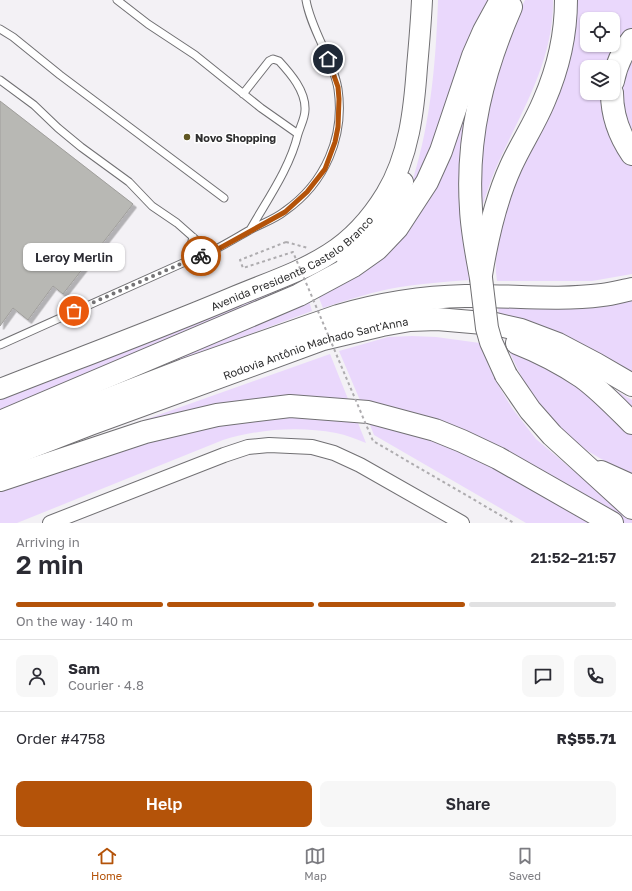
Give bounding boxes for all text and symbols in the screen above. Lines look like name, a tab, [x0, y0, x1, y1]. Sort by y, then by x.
map controls	[580, 12, 620, 100]
button: locate	[580, 12, 620, 52]
pin	[311, 42, 345, 76]
icon: home	[317, 48, 339, 70]
button: layers	[580, 60, 620, 100]
place label: Novo Shopping	[195, 131, 276, 144]
marker: Novo Shopping	[182, 132, 192, 142]
street label: Avenida Presidente Castelo Branco	[209, 212, 375, 312]
courier	[181, 236, 221, 276]
callout: Leroy Merlin	[23, 243, 125, 271]
icon: bike	[190, 245, 212, 267]
text: Leroy Merlin	[35, 249, 113, 265]
pin	[57, 294, 91, 328]
icon: bag	[63, 300, 85, 322]
street label: Rodovia Antônio Machado Sant'Anna	[221, 314, 409, 382]
text: Arriving in	[16, 534, 80, 550]
text: 21:52–21:57	[531, 548, 616, 566]
text: 2 min	[16, 549, 84, 580]
text: On the way · 140 m	[16, 613, 133, 629]
button: person	[16, 655, 58, 697]
button: chat	[522, 655, 564, 697]
button: phone	[574, 655, 616, 697]
text: Sam	[68, 659, 100, 677]
text: Courier · 4.8	[68, 677, 144, 693]
text: Order #4758	[16, 729, 105, 747]
text: R$55.71	[557, 729, 616, 747]
button: Help	[16, 781, 312, 827]
button: Share	[320, 781, 616, 827]
tab: Home	[91, 845, 122, 882]
tab: Map	[304, 845, 327, 882]
tab: Saved	[509, 845, 541, 882]

